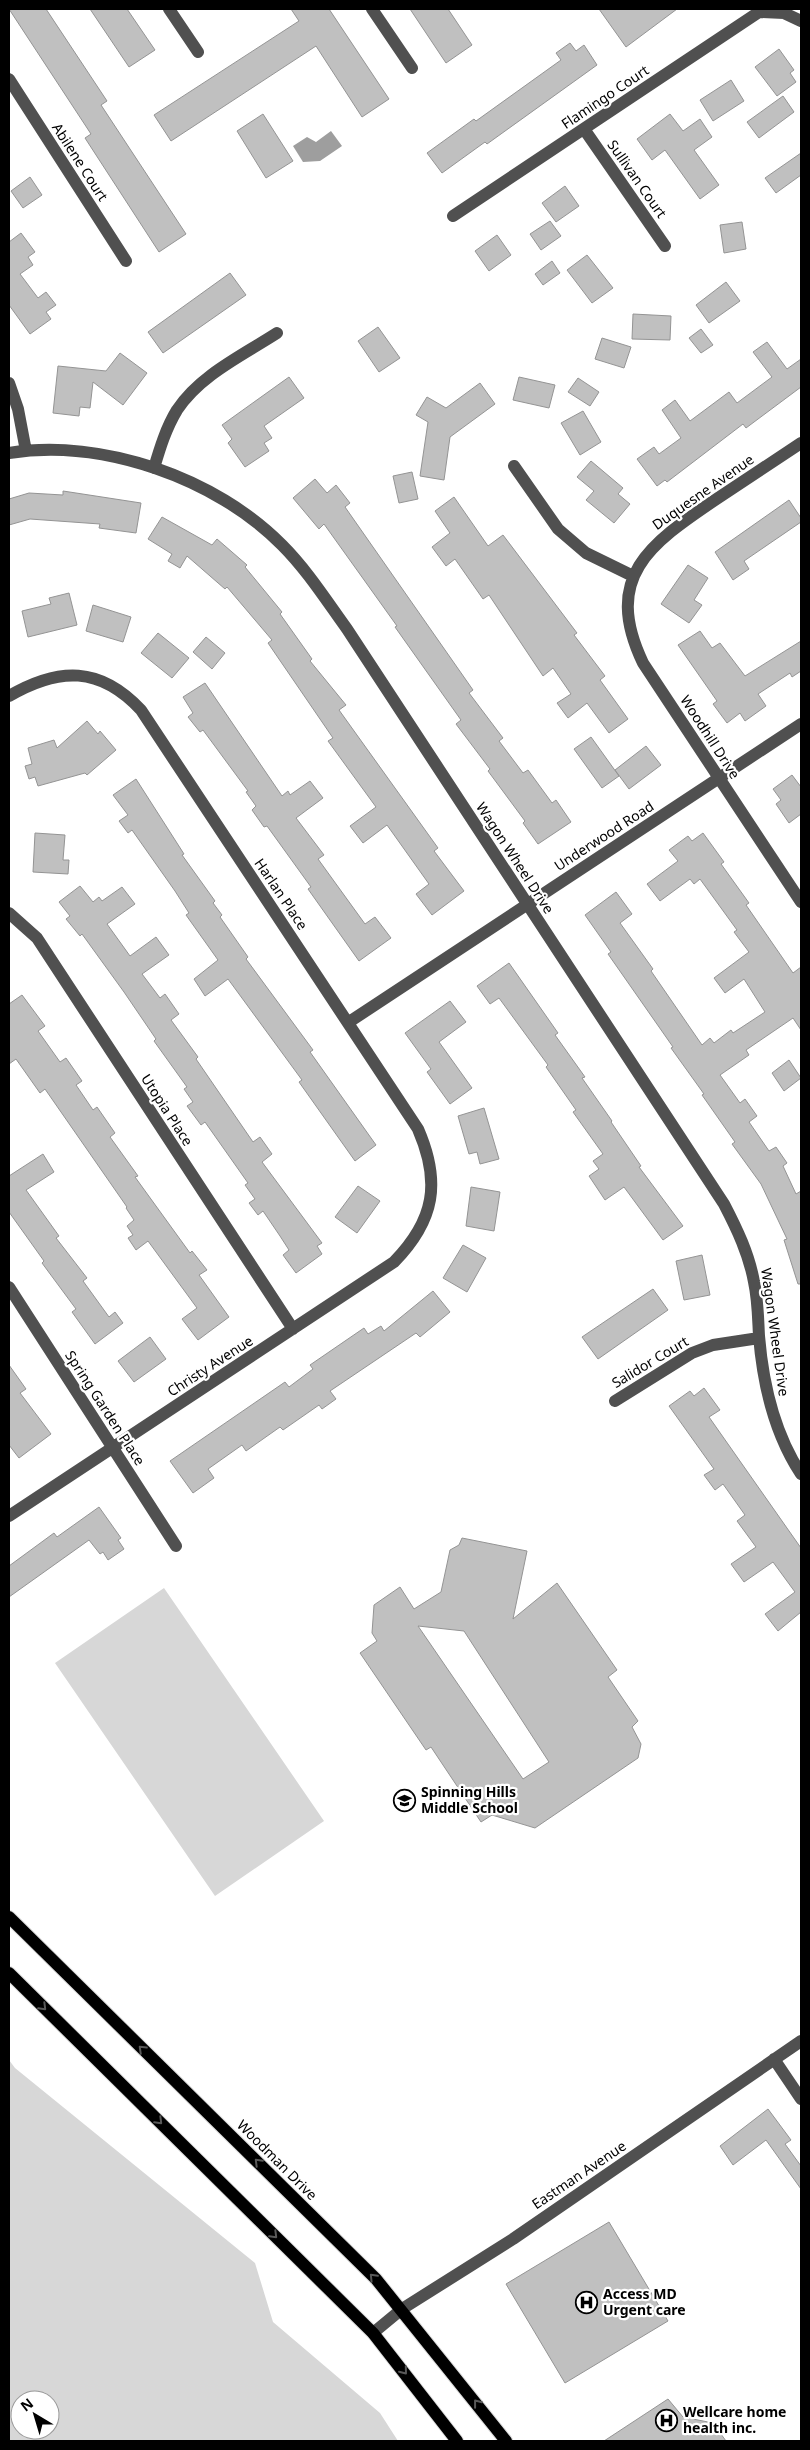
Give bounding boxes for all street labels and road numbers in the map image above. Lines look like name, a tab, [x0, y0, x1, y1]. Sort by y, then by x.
street label: Flamingo Court	[557, 60, 652, 133]
street label: Abilene Court	[48, 119, 113, 205]
street label: Sullivan Court	[603, 136, 671, 222]
street label: Duquesne Avenue	[648, 449, 757, 534]
street label: Woodhill Drive	[676, 691, 745, 782]
street label: Underwood Road	[550, 796, 657, 875]
street label: Wagon Wheel Drive	[472, 798, 559, 917]
street label: Harlan Place	[251, 854, 312, 933]
street label: Utopia Place	[137, 1070, 198, 1149]
street label: Wagon Wheel Drive	[757, 1267, 794, 1397]
street label: Christy Avenue	[163, 1331, 256, 1400]
street label: Salidor Court	[608, 1331, 692, 1392]
street label: Spring Garden Place	[61, 1347, 150, 1469]
street label: Woodman Drive	[233, 2115, 322, 2204]
street label: Eastman Avenue	[528, 2136, 630, 2213]

